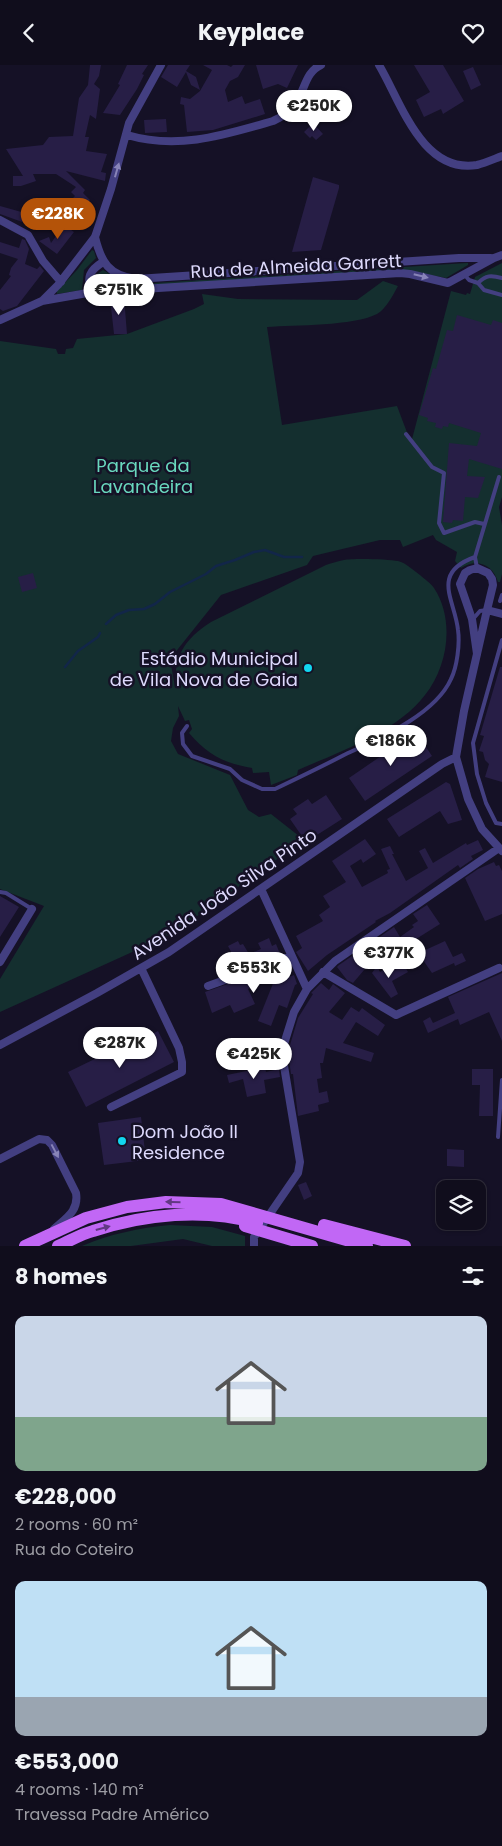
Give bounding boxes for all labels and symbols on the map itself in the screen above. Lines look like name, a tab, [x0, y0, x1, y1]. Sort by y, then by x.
pin: €250K	[279, 89, 349, 132]
one-way arrow	[113, 163, 121, 178]
pin: €228K	[23, 197, 93, 240]
street label: Rua de Almeida Garrett	[190, 248, 402, 284]
one-way arrow	[414, 272, 429, 280]
pin: €751K	[84, 273, 154, 316]
park label: Parque da Lavandeira	[93, 453, 193, 499]
place label: Estádio Municipal de Vila Nova de Gaia	[110, 646, 298, 692]
marker: Estádio Municipal de Vila Nova de Gaia	[302, 662, 314, 674]
pin: €186K	[356, 725, 426, 767]
street label: Avenida João Silva Pinto	[126, 822, 322, 966]
pin: €377K	[354, 937, 424, 979]
pin: €553K	[219, 951, 289, 994]
pin: €287K	[85, 1027, 155, 1069]
pin: €425K	[219, 1037, 289, 1080]
place label: Dom João II Residence	[132, 1119, 238, 1165]
marker: Dom João II Residence	[116, 1135, 128, 1147]
one-way arrow	[51, 1144, 59, 1159]
one-way arrow	[164, 1198, 180, 1206]
one-way arrow	[96, 1224, 111, 1232]

